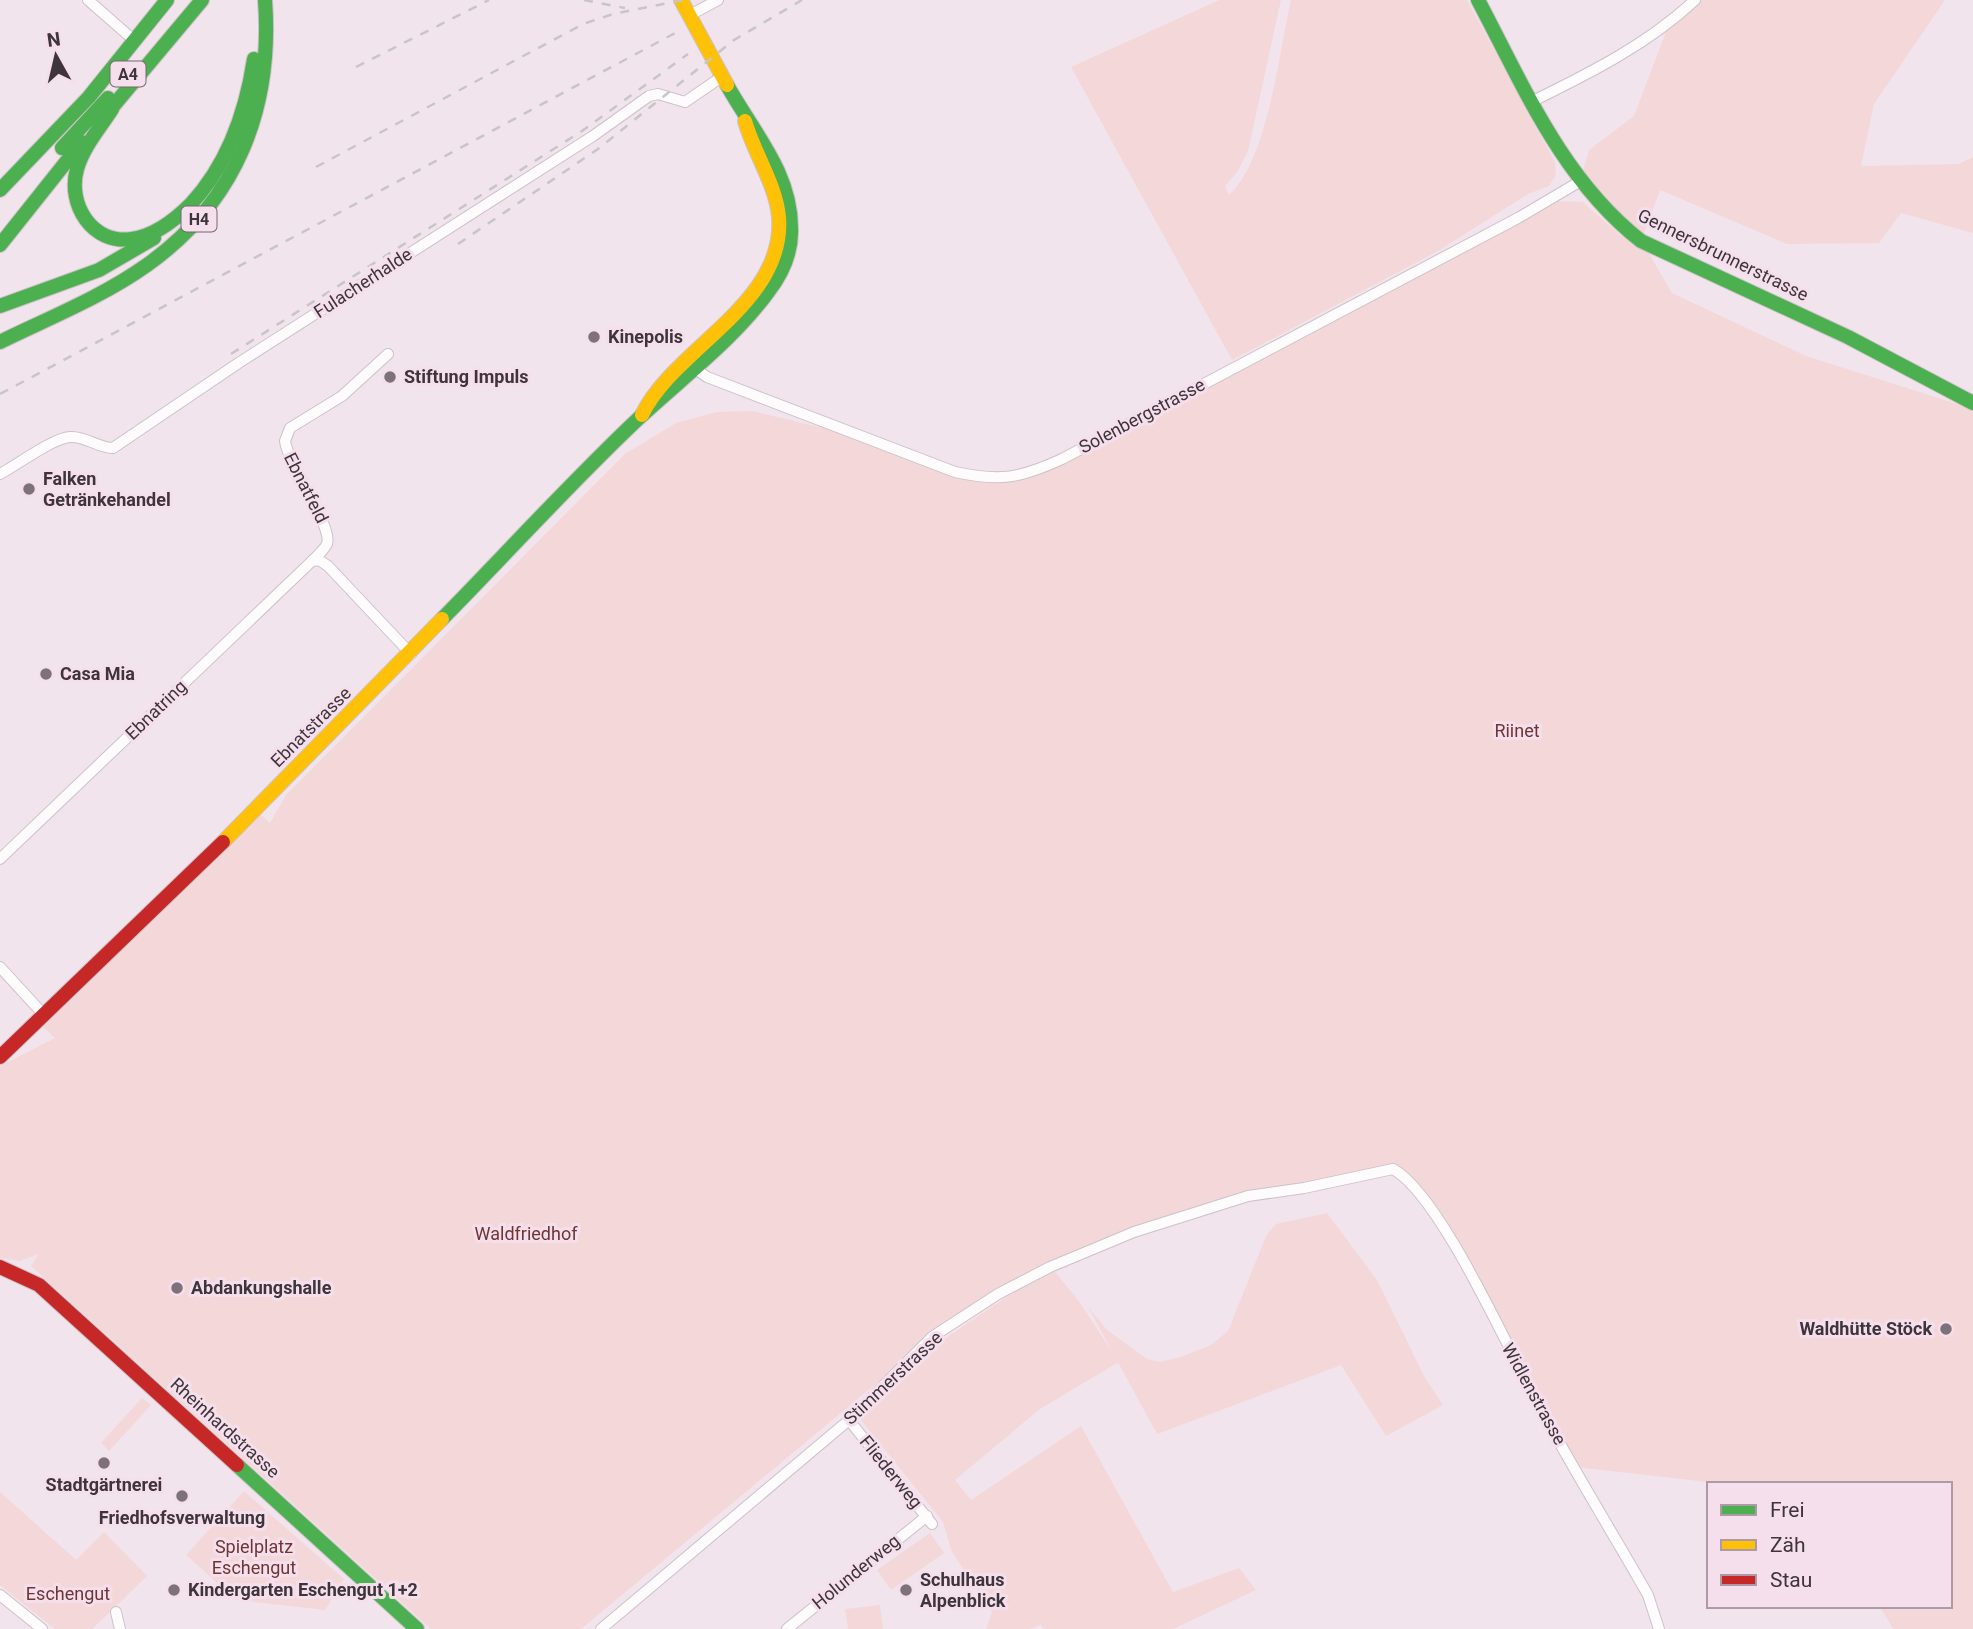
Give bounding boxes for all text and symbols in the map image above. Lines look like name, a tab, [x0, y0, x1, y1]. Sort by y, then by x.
north arrow	[21, 21, 91, 91]
text: N	[45, 27, 62, 52]
road number: A4	[110, 61, 146, 86]
street label: Gennersbrunnerstrasse	[1635, 204, 1812, 305]
road number: H4	[182, 206, 216, 232]
street label: Fulacherhalde	[310, 243, 416, 322]
place label: Kinepolis	[608, 326, 683, 347]
marker: Kinepolis	[586, 329, 602, 345]
place label: Stiftung Impuls	[404, 366, 528, 387]
marker: Stiftung Impuls	[382, 369, 398, 385]
street label: Solenbergstrasse	[1075, 374, 1208, 458]
street label: Ebnatfeld	[280, 449, 333, 526]
place label: Falken Getränkehandel	[43, 468, 171, 510]
marker: Falken Getränkehandel	[21, 481, 37, 497]
place label: Casa Mia	[60, 663, 135, 684]
marker: Casa Mia	[38, 666, 54, 682]
street label: Ebnatring	[121, 676, 190, 744]
street label: Ebnatstrasse	[266, 682, 355, 771]
park label: Riinet	[1494, 720, 1540, 741]
park label: Waldfriedhof	[475, 1223, 578, 1244]
place label: Abdankungshalle	[191, 1277, 332, 1298]
marker: Abdankungshalle	[169, 1280, 185, 1296]
place label: Waldhütte Stöck	[1799, 1318, 1932, 1339]
marker: Waldhütte Stöck	[1938, 1321, 1954, 1337]
street label: Stimmerstrasse	[839, 1327, 946, 1429]
street label: Widlenstrasse	[1498, 1339, 1571, 1448]
street label: Rheinhardstrasse	[166, 1373, 284, 1482]
street label: Fliederweg	[856, 1431, 927, 1512]
marker: Stadtgärtnerei	[96, 1455, 112, 1471]
place label: Stadtgärtnerei	[46, 1474, 162, 1495]
legend	[1707, 1482, 1952, 1608]
marker: Friedhofsverwaltung	[174, 1488, 190, 1504]
text: Frei	[1770, 1498, 1805, 1522]
place label: Friedhofsverwaltung	[99, 1507, 265, 1528]
street label: Holunderweg	[808, 1530, 904, 1613]
text: Zäh	[1770, 1533, 1806, 1557]
park label: Spielplatz Eschengut	[212, 1536, 296, 1578]
text: Stau	[1770, 1568, 1812, 1592]
place label: Schulhaus Alpenblick	[920, 1569, 1006, 1611]
place label: Kindergarten Eschengut 1+2	[188, 1579, 418, 1600]
marker: Kindergarten Eschengut 1+2	[166, 1582, 182, 1598]
marker: Schulhaus Alpenblick	[898, 1582, 914, 1598]
park label: Eschengut	[26, 1583, 110, 1604]

